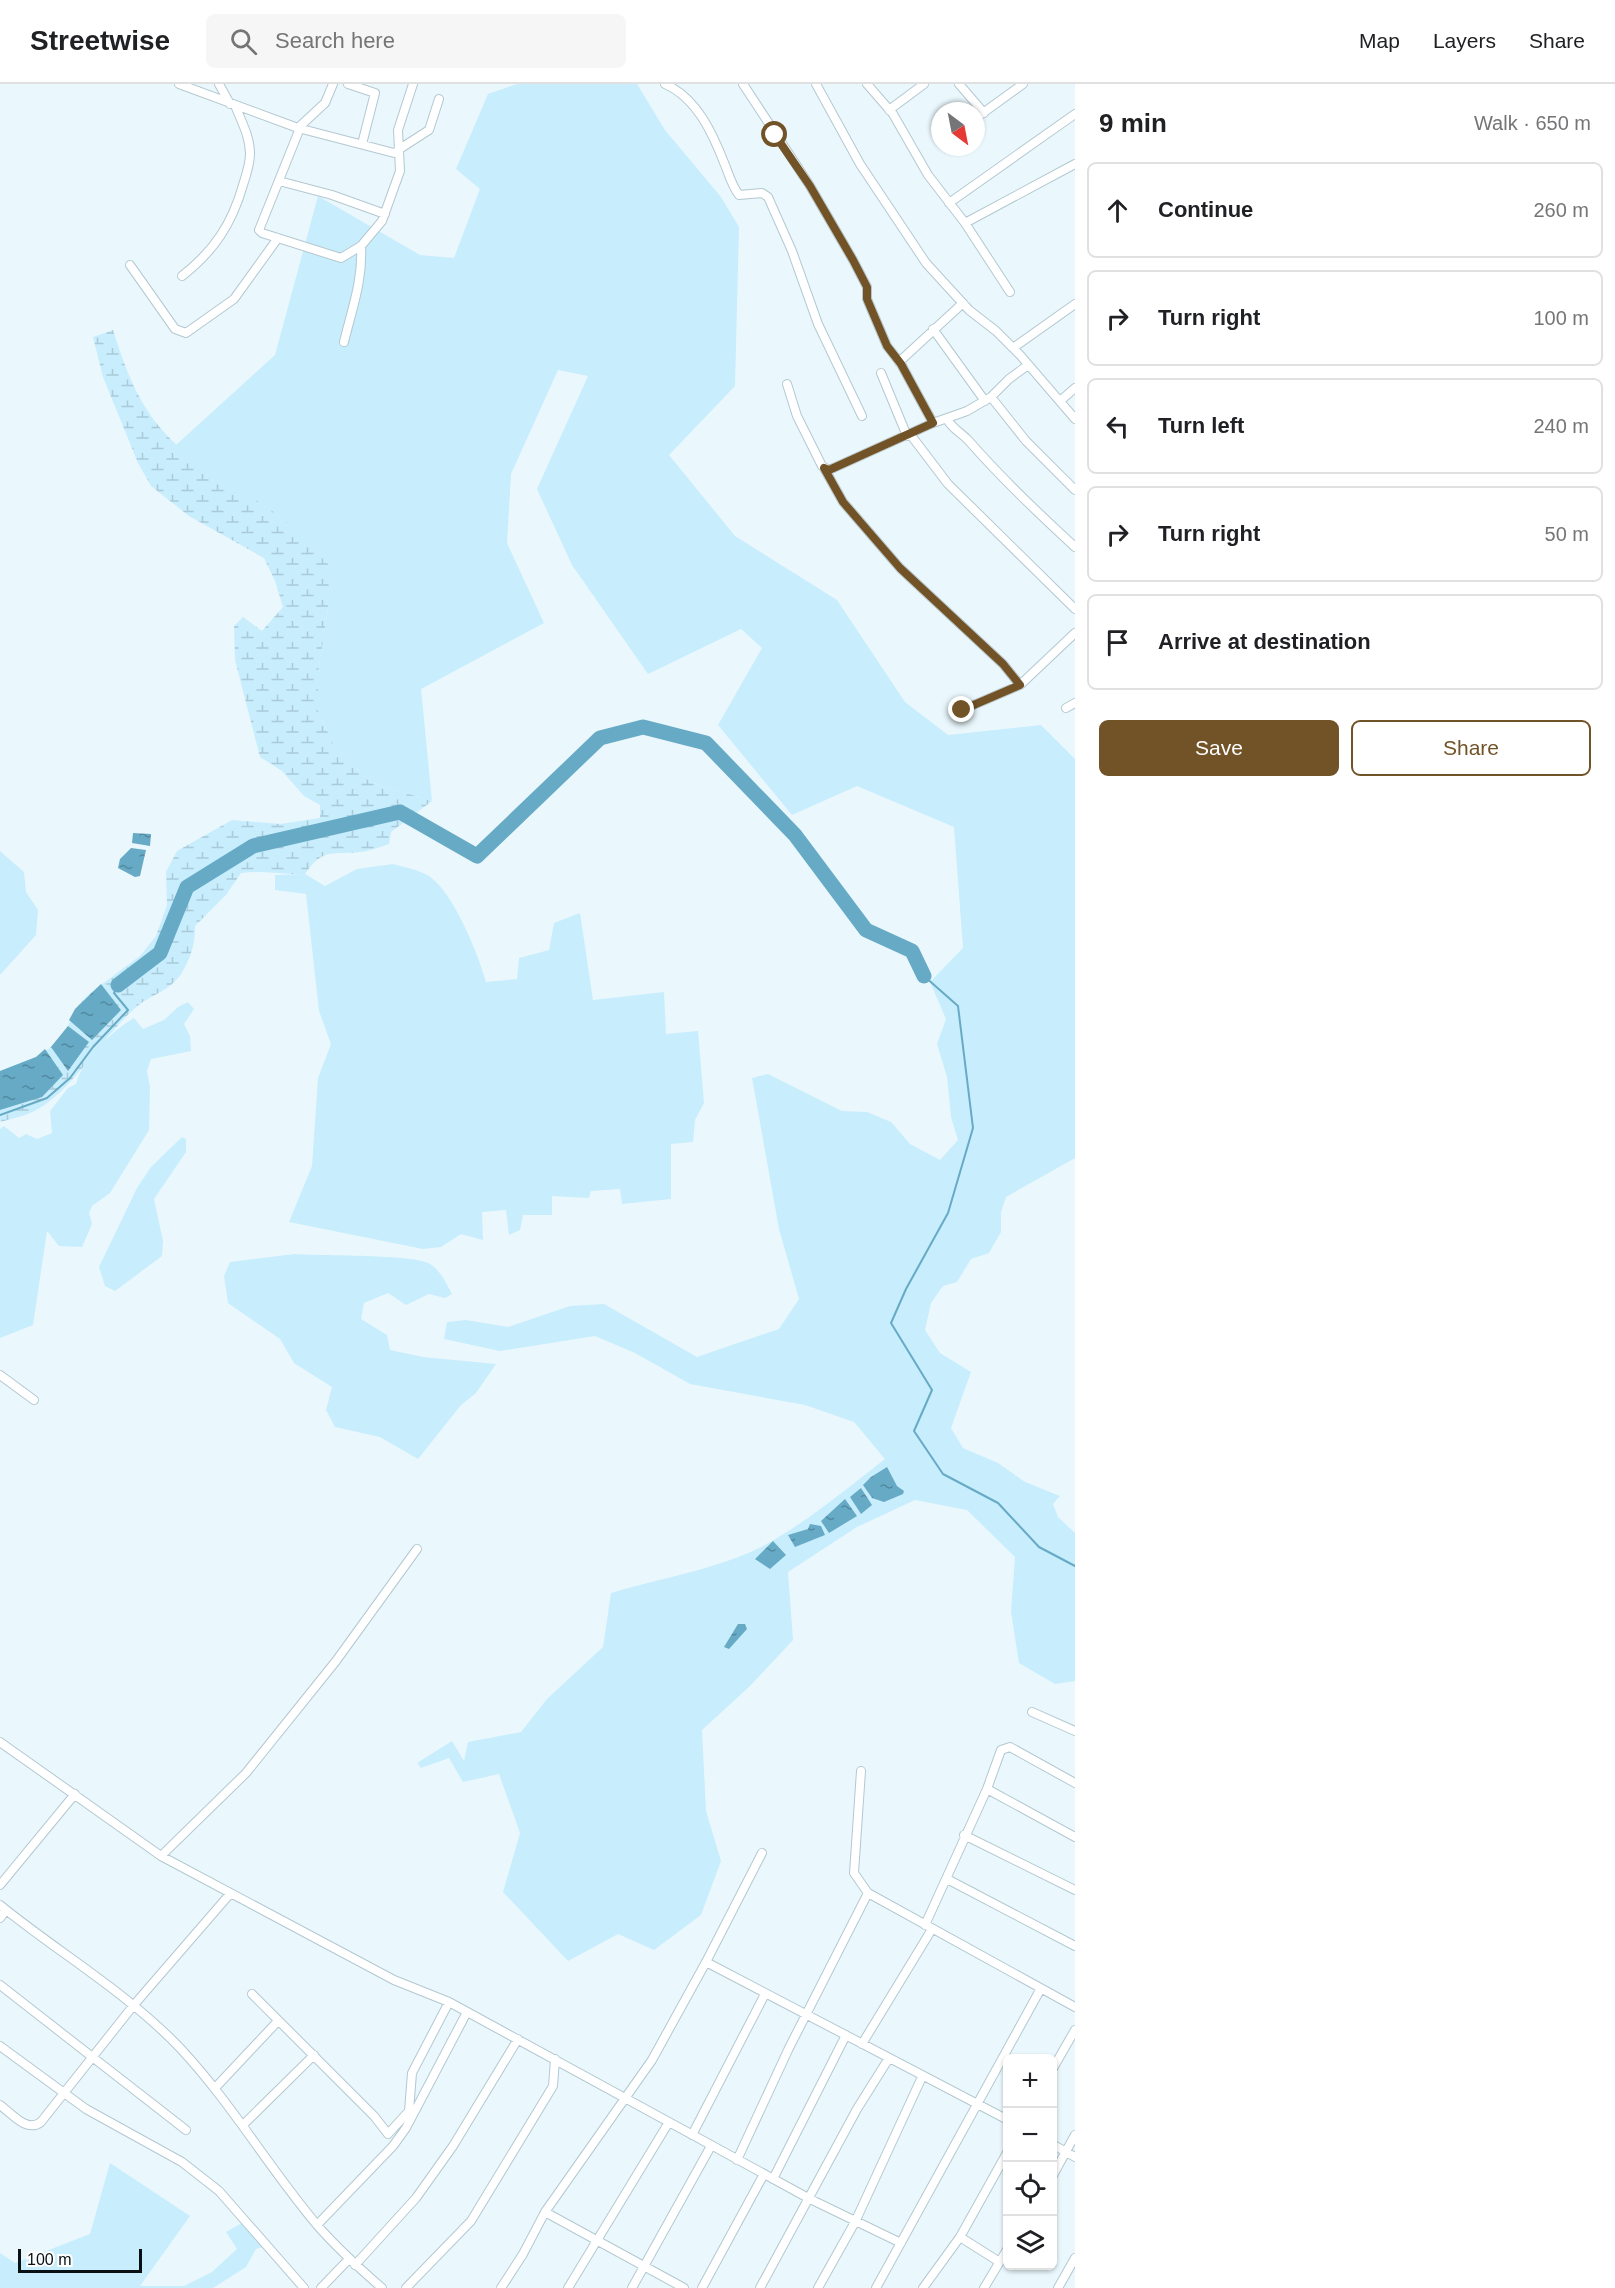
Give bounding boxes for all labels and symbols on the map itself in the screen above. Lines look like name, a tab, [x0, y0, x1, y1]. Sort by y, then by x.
north arrow	[931, 102, 985, 156]
route start	[761, 121, 787, 147]
route end	[948, 696, 974, 722]
scale bar	[18, 2246, 142, 2274]

